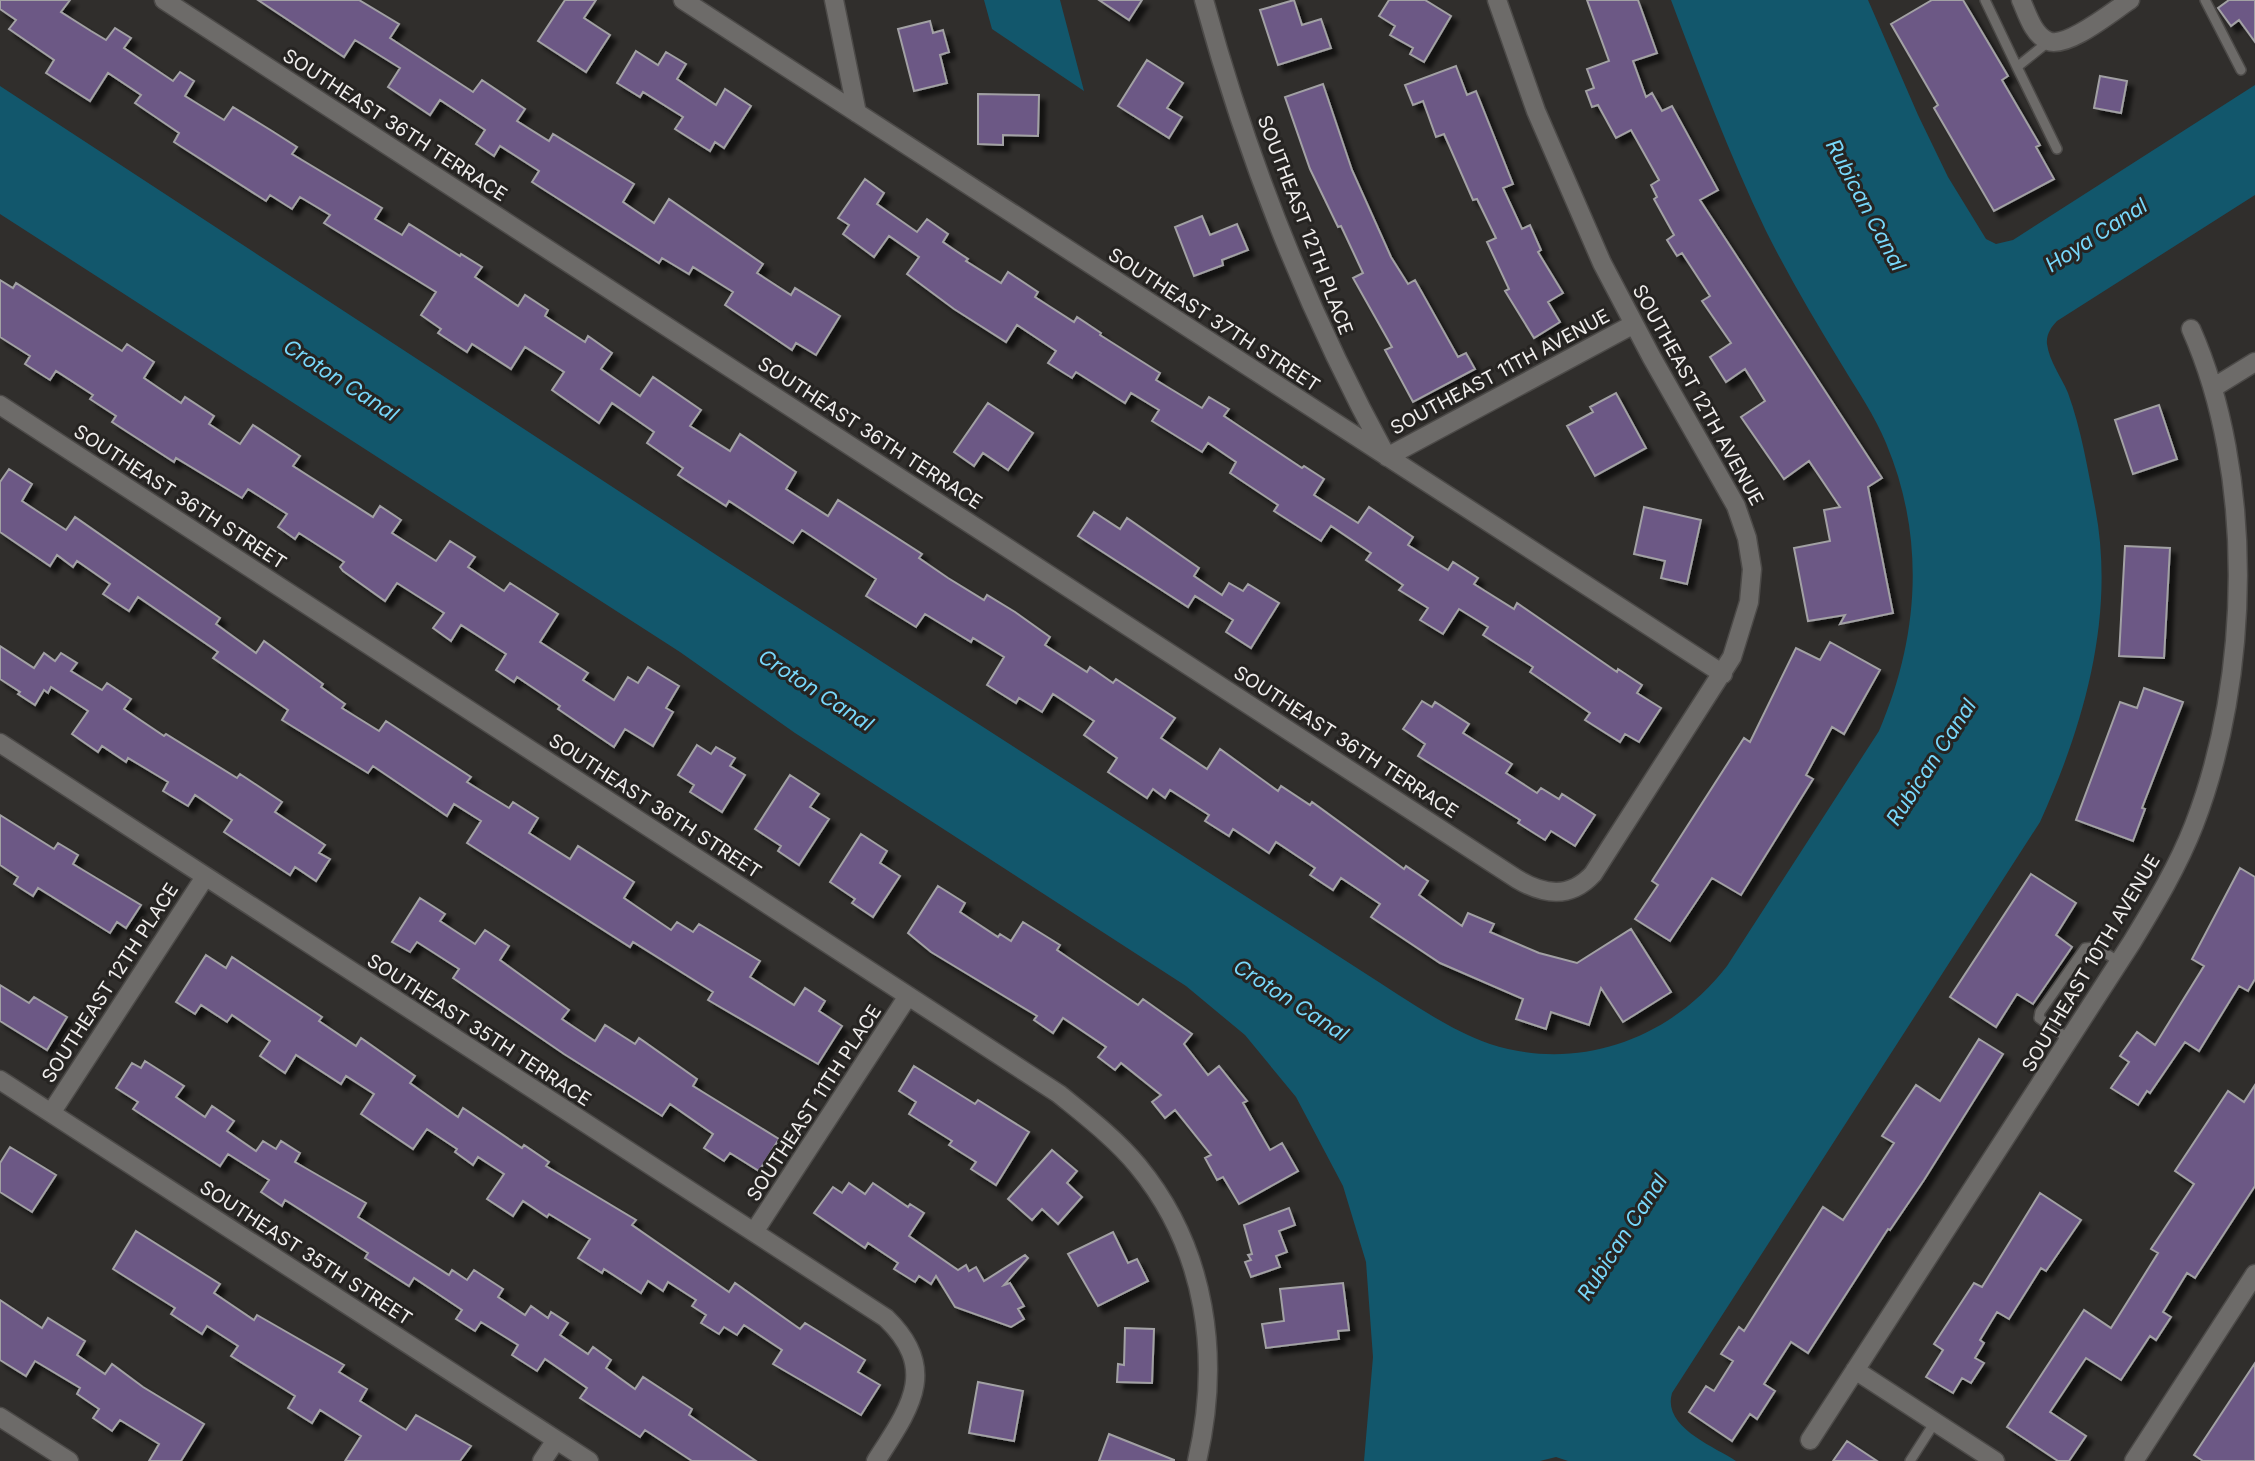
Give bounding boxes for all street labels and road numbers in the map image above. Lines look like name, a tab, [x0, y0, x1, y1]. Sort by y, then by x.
street label: SOUTHEAST 36TH TERRACE	[279, 44, 511, 206]
street label: SOUTHEAST 12TH PLACE	[1252, 112, 1358, 338]
street label: SOUTHEAST 37TH STREET	[1104, 243, 1324, 397]
street label: SOUTHEAST 12TH AVENUE	[1628, 281, 1768, 509]
street label: SOUTHEAST 11TH AVENUE	[1386, 304, 1614, 440]
street label: SOUTHEAST 36TH TERRACE	[754, 352, 986, 514]
street label: SOUTHEAST 36TH STREET	[69, 420, 291, 574]
street label: SOUTHEAST 36TH TERRACE	[1230, 661, 1462, 823]
street label: SOUTHEAST 36TH STREET	[544, 729, 766, 883]
street label: SOUTHEAST 10TH AVENUE	[2017, 850, 2165, 1076]
street label: SOUTHEAST 12TH PLACE	[37, 879, 183, 1087]
street label: SOUTHEAST 35TH TERRACE	[363, 949, 595, 1111]
street label: SOUTHEAST 11TH PLACE	[742, 1001, 886, 1205]
street label: SOUTHEAST 35TH STREET	[196, 1176, 416, 1330]

